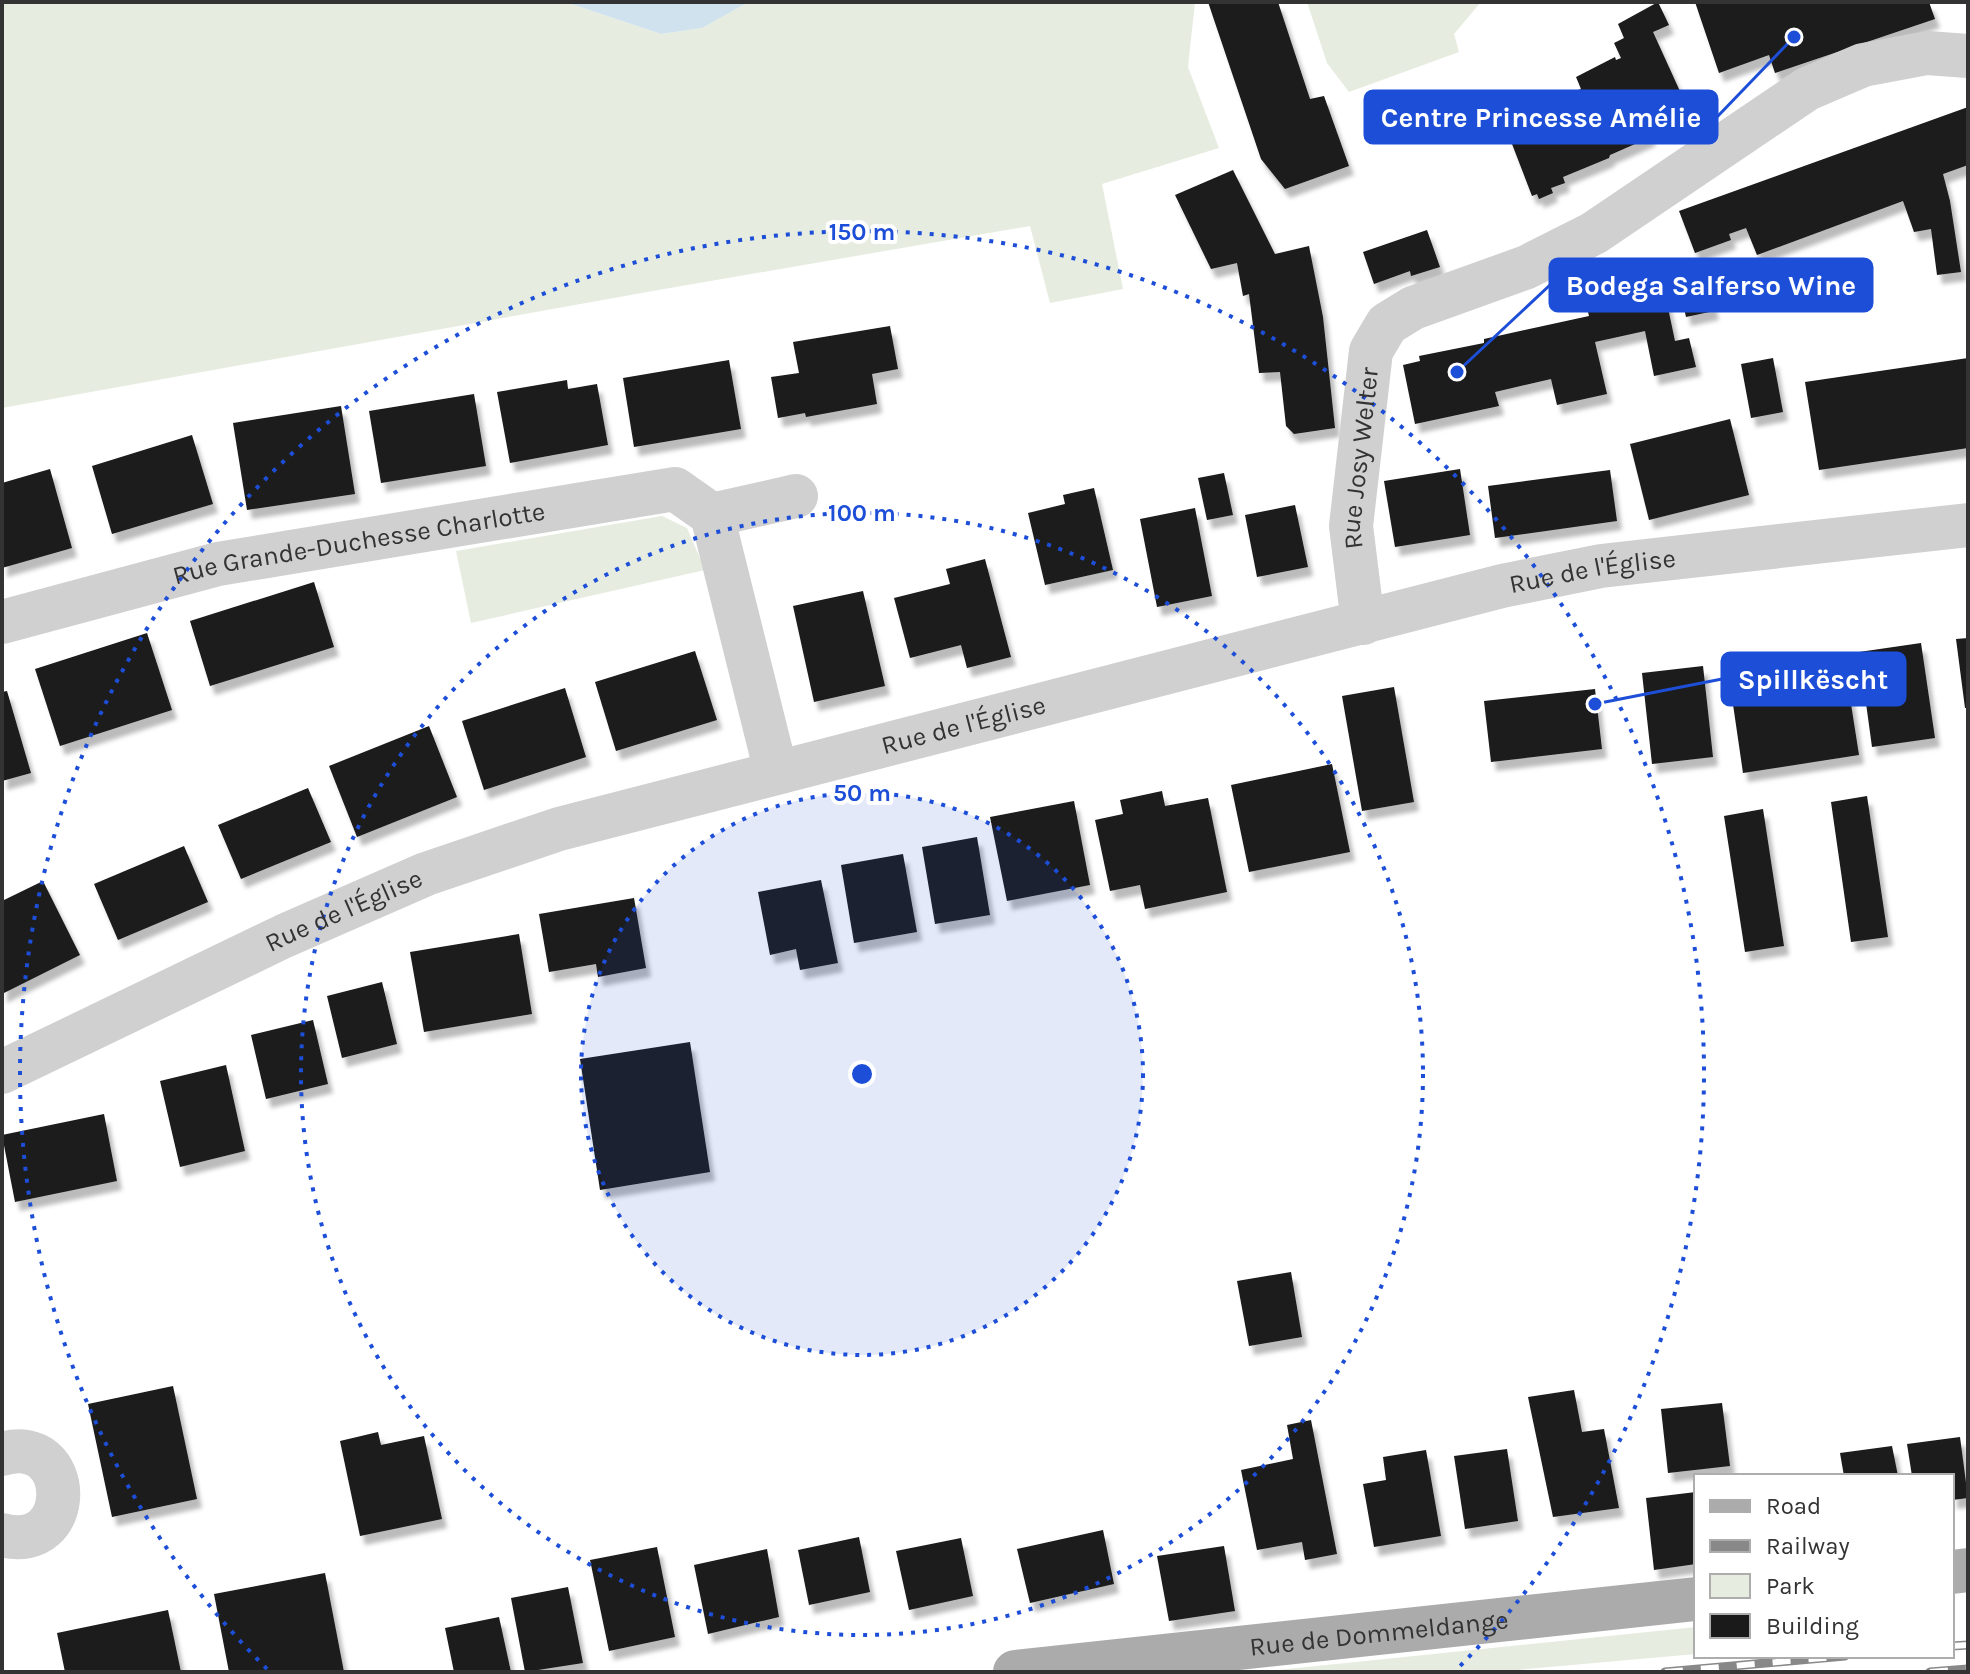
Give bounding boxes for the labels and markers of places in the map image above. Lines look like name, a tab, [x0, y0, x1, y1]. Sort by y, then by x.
callout: Centre Princesse Amélie	[1365, 91, 1717, 143]
callout: Bodega Salferso Wine	[1550, 259, 1872, 311]
callout: Spillkëscht	[1722, 653, 1905, 705]
centre of rings	[848, 1060, 876, 1088]

